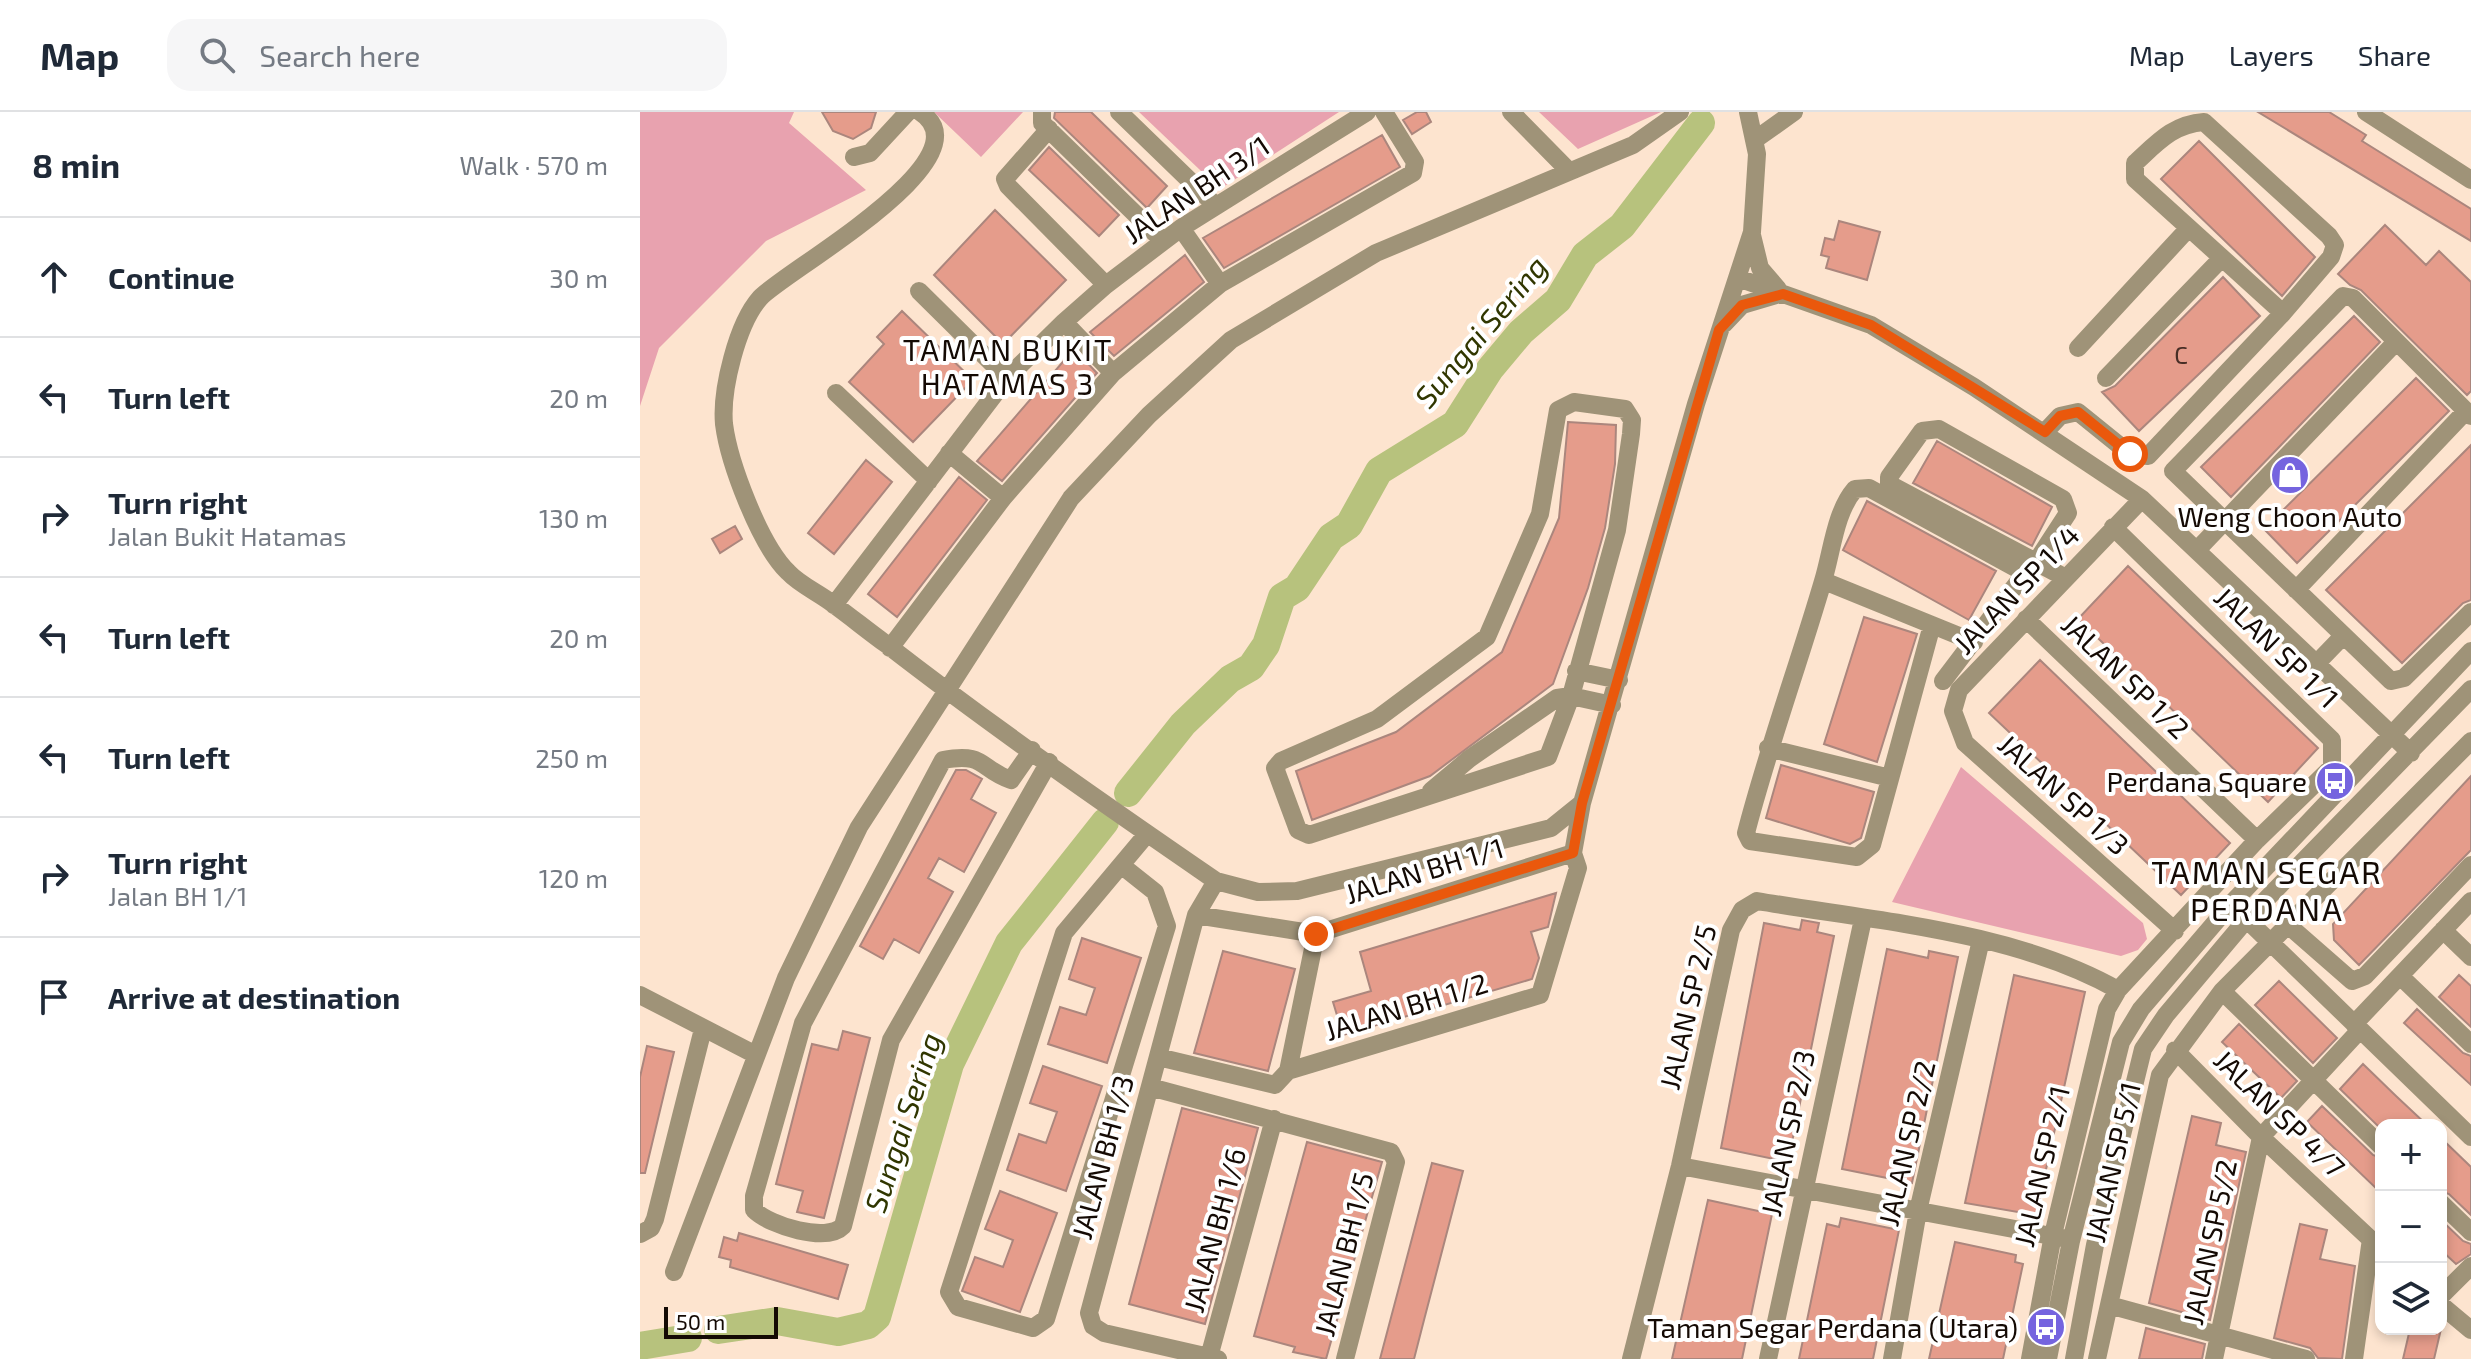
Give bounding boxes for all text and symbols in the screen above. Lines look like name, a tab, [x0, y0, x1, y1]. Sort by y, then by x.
search box	[167, 19, 727, 91]
text: Map	[40, 32, 119, 78]
icon: search	[195, 33, 239, 77]
text: Search here	[259, 37, 420, 73]
text: Map	[2129, 38, 2185, 72]
text: Layers	[2229, 38, 2314, 72]
text: Share	[2358, 38, 2431, 72]
street label: JALAN BH 3/1	[1117, 128, 1275, 250]
text: 8 min	[32, 144, 120, 185]
text: Walk · 570 m	[459, 149, 608, 180]
water label: Sungai Sering	[1406, 248, 1554, 414]
icon: ahead	[32, 255, 76, 299]
text: Continue	[108, 259, 235, 295]
text: 30 m	[549, 262, 608, 293]
district label: TAMAN BUKIT HATAMAS 3	[903, 331, 1113, 401]
house number: C	[2174, 340, 2188, 369]
icon: left	[32, 375, 76, 419]
text: Turn left	[108, 379, 230, 415]
text: 20 m	[549, 382, 608, 413]
route start	[2112, 436, 2148, 472]
shop icon: Weng Choon Auto	[2269, 454, 2311, 496]
text: Turn right	[108, 484, 248, 520]
icon: right	[32, 495, 76, 539]
place label: Weng Choon Auto	[2177, 499, 2403, 533]
text: 130 m	[539, 502, 608, 533]
street label: JALAN SP 1/4	[1946, 518, 2086, 660]
text: Jalan Bukit Hatamas	[108, 520, 346, 551]
street label: JALAN SP 1/1	[2208, 579, 2346, 715]
street label: JALAN SP 1/2	[2055, 607, 2197, 745]
icon: left	[32, 615, 76, 659]
text: Turn left	[108, 619, 230, 655]
text: 20 m	[549, 622, 608, 653]
street label: JALAN SP 1/3	[1992, 727, 2136, 861]
icon: left	[32, 735, 76, 779]
text: Turn left	[108, 739, 230, 775]
text: 250 m	[535, 742, 608, 773]
bus stop icon: Perdana Square	[2314, 760, 2356, 802]
place label: Perdana Square	[2106, 764, 2307, 798]
street label: JALAN BH 1/1	[1341, 830, 1507, 910]
text: Turn right	[108, 844, 248, 880]
district label: TAMAN SEGAR PERDANA	[2151, 852, 2383, 927]
icon: right	[32, 855, 76, 899]
text: 120 m	[539, 862, 608, 893]
text: Jalan BH 1/1	[108, 880, 247, 911]
route end	[1298, 916, 1334, 952]
street label: JALAN SP 2/5	[1652, 921, 1722, 1093]
street label: JALAN BH 1/2	[1321, 965, 1491, 1047]
icon: arrive	[32, 975, 76, 1019]
text: Arrive at destination	[108, 979, 400, 1015]
water label: Sungai Sering	[856, 1028, 948, 1216]
street label: JALAN SP 4/7	[2208, 1042, 2352, 1184]
street label: JALAN SP 2/3	[1753, 1047, 1821, 1219]
street label: JALAN SP 2/2	[1870, 1057, 1942, 1229]
street label: JALAN BH 1/3	[1064, 1071, 1140, 1243]
street label: JALAN SP 5/1	[2077, 1079, 2147, 1245]
street label: JALAN SP 2/1	[2006, 1082, 2076, 1250]
map controls	[2375, 1119, 2447, 1335]
button: +	[2375, 1119, 2447, 1191]
street label: JALAN BH 1/6	[1176, 1144, 1252, 1316]
street label: JALAN SP 5/2	[2175, 1156, 2243, 1328]
street label: JALAN BH 1/5	[1306, 1169, 1380, 1339]
button: −	[2375, 1191, 2447, 1263]
button: layers	[2375, 1263, 2447, 1335]
scale bar	[664, 1303, 778, 1339]
bus stop icon: Taman Segar Perdana (Utara)	[2025, 1306, 2067, 1348]
text: 50 m	[676, 1308, 725, 1334]
place label: Taman Segar Perdana (Utara)	[1647, 1310, 2018, 1344]

